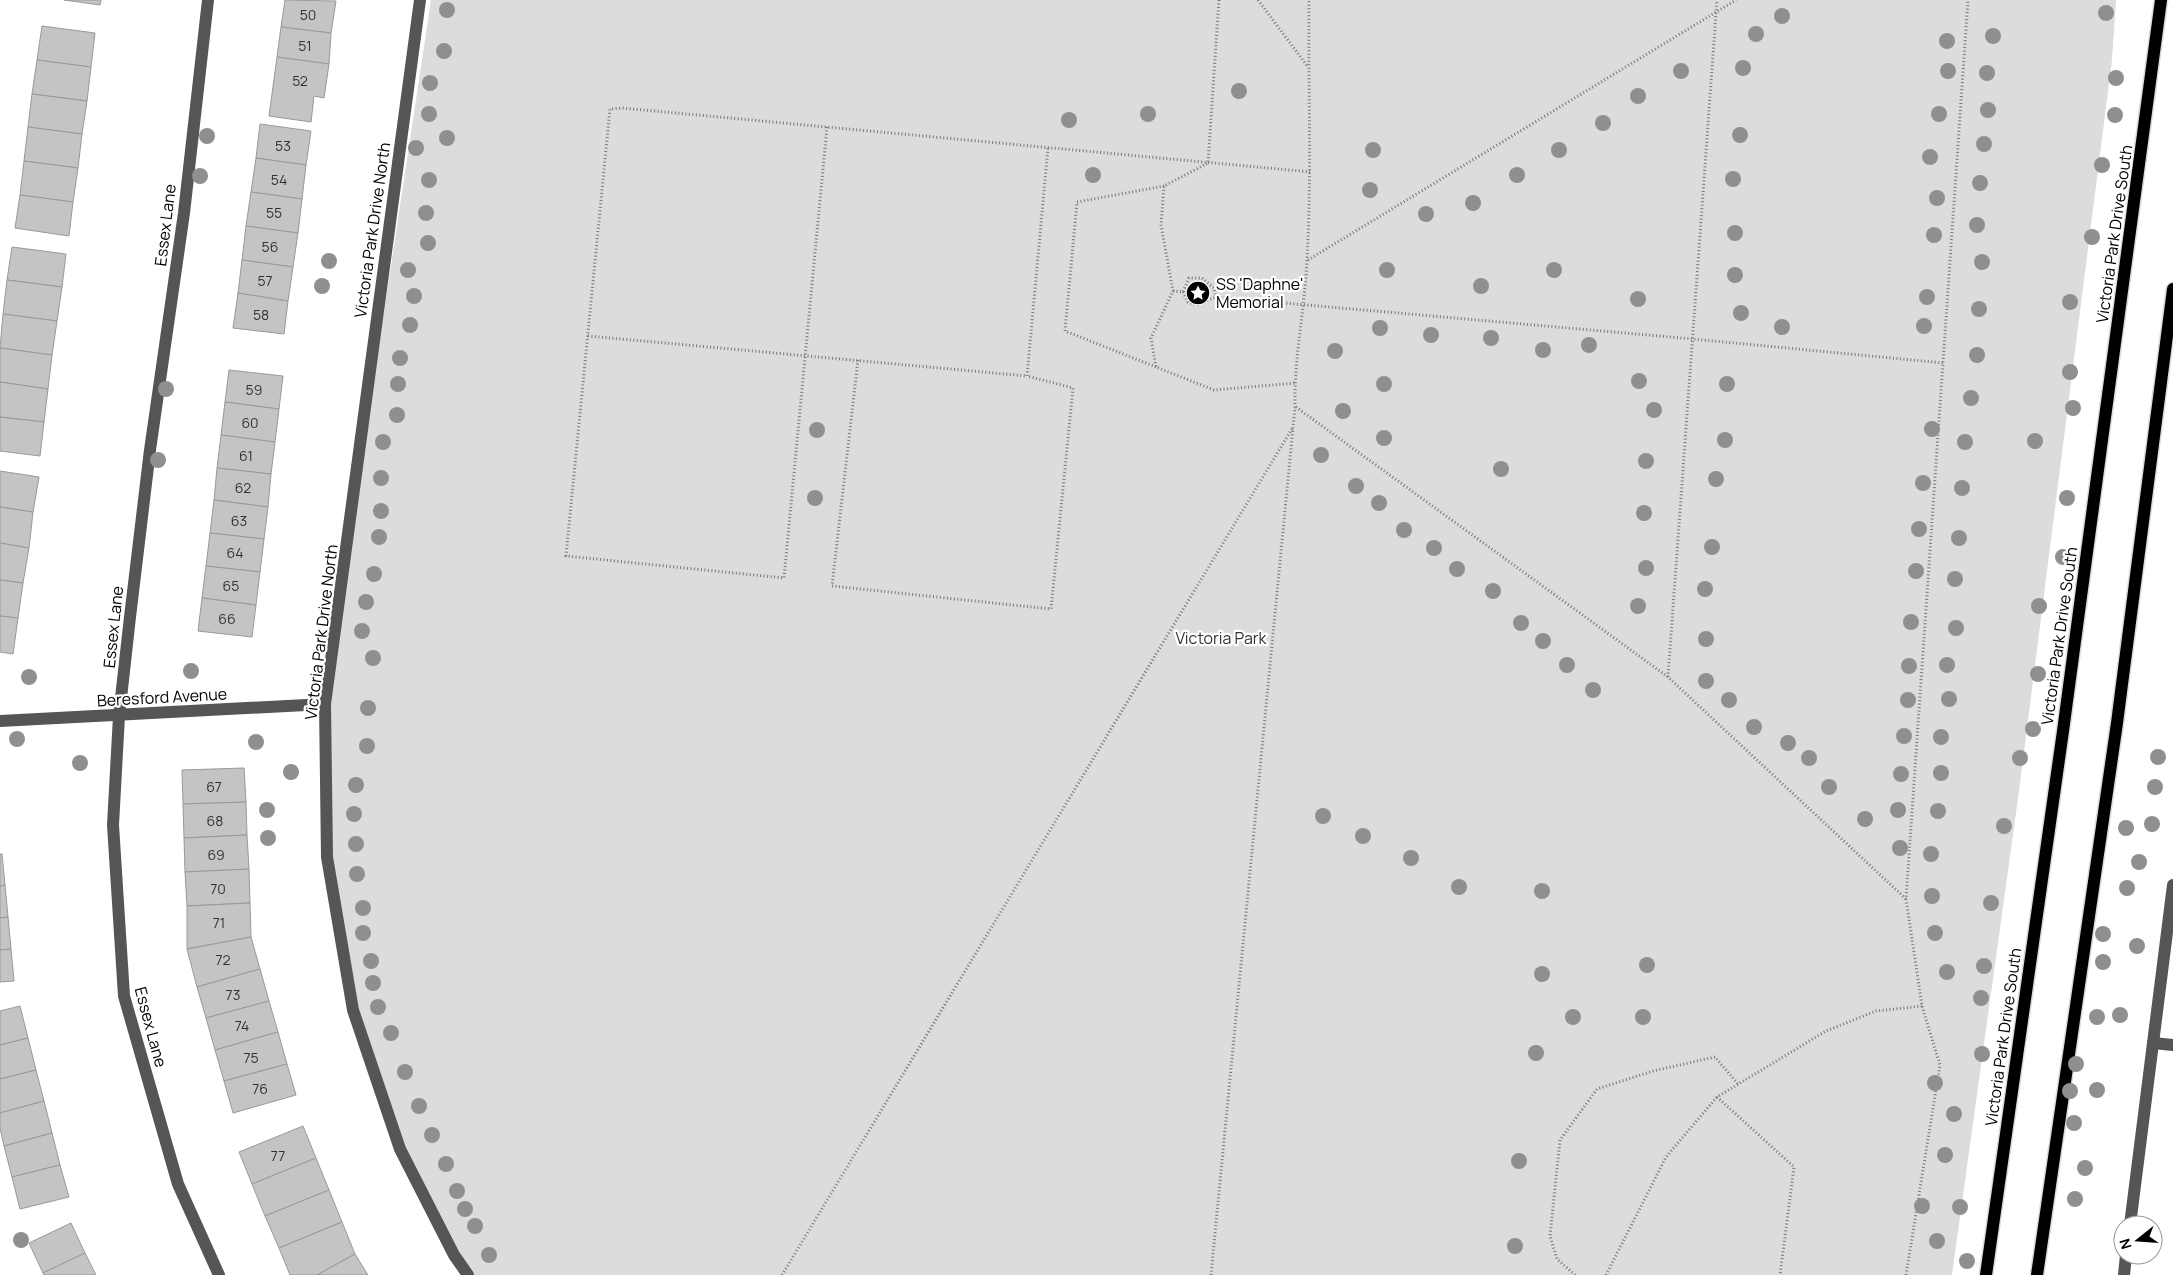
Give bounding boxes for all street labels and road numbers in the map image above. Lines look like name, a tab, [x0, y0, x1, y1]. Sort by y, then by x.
street label: Victoria Park Drive North	[349, 141, 395, 319]
street label: Victoria Park Drive South	[2091, 144, 2137, 324]
street label: Essex Lane	[149, 183, 181, 267]
street label: Victoria Park Drive North	[299, 543, 343, 721]
street label: Victoria Park Drive South	[2036, 546, 2082, 726]
street label: Essex Lane	[98, 585, 128, 669]
street label: Beresford Avenue	[96, 683, 228, 711]
street label: Victoria Park Drive South	[1980, 947, 2026, 1127]
street label: Essex Lane	[130, 984, 172, 1070]

